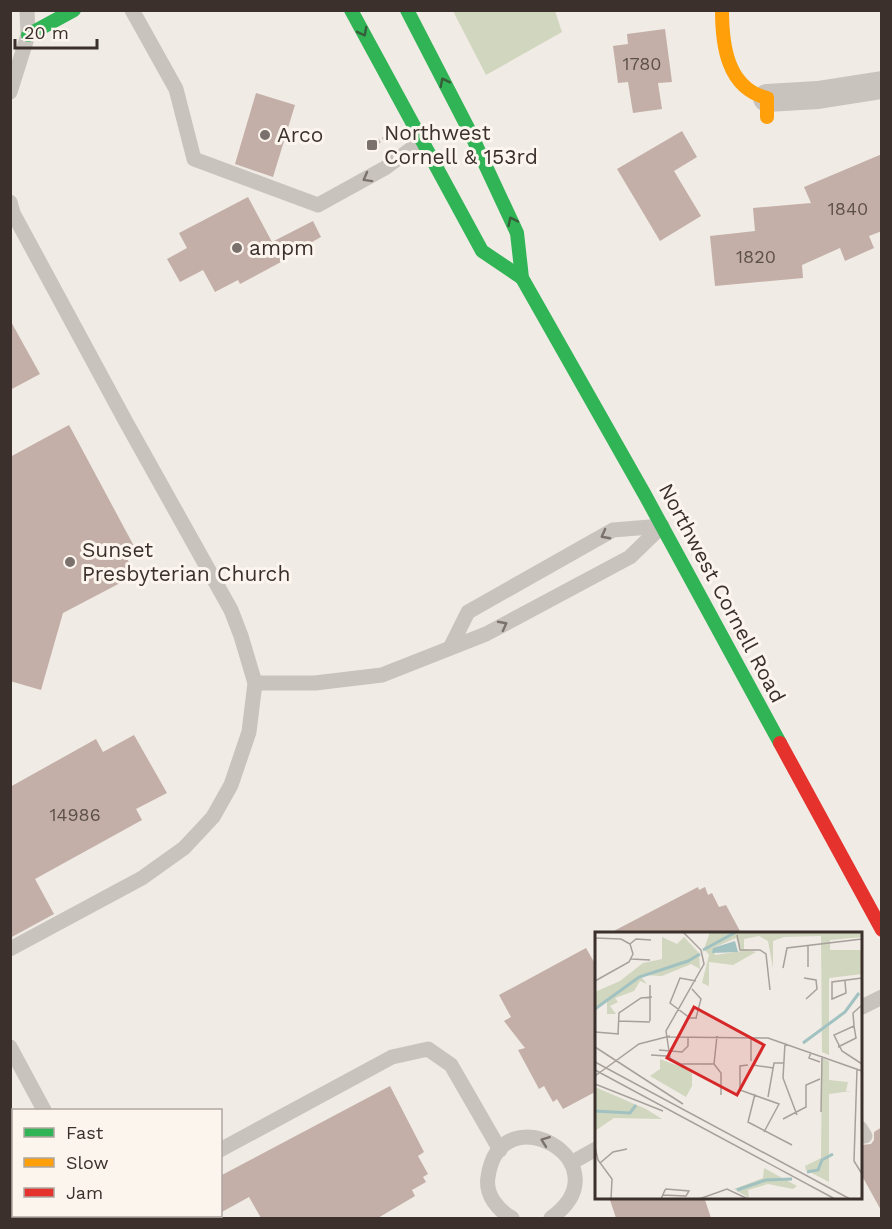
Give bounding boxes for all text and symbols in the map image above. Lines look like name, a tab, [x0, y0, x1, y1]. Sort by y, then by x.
scale bar	[15, 12, 98, 50]
text: 20 m	[24, 22, 69, 43]
one-way arrow	[356, 26, 367, 37]
house number: 1780	[622, 53, 662, 74]
one-way arrow	[440, 77, 452, 88]
place label: Northwest Cornell & 153rd	[384, 120, 538, 169]
place label: Arco	[277, 122, 323, 147]
marker: Arco	[258, 128, 272, 142]
marker: Northwest Cornell & 153rd	[365, 138, 379, 152]
one-way arrow	[363, 170, 373, 182]
house number: 1840	[828, 198, 868, 219]
one-way arrow	[507, 217, 519, 228]
place label: ampm	[249, 235, 314, 260]
marker: ampm	[230, 241, 244, 255]
house number: 1820	[736, 246, 776, 267]
street label: Northwest Cornell Road	[654, 479, 791, 707]
one-way arrow	[601, 528, 611, 539]
place label: Sunset Presbyterian Church	[82, 537, 290, 586]
marker: Sunset Presbyterian Church	[63, 555, 77, 569]
one-way arrow	[497, 621, 508, 632]
house number: 14986	[49, 804, 101, 825]
inset map	[595, 932, 862, 1199]
legend	[12, 1109, 222, 1217]
text: Fast	[66, 1122, 104, 1143]
one-way arrow	[540, 1135, 551, 1148]
text: Slow	[66, 1152, 109, 1173]
text: Jam	[66, 1182, 103, 1203]

